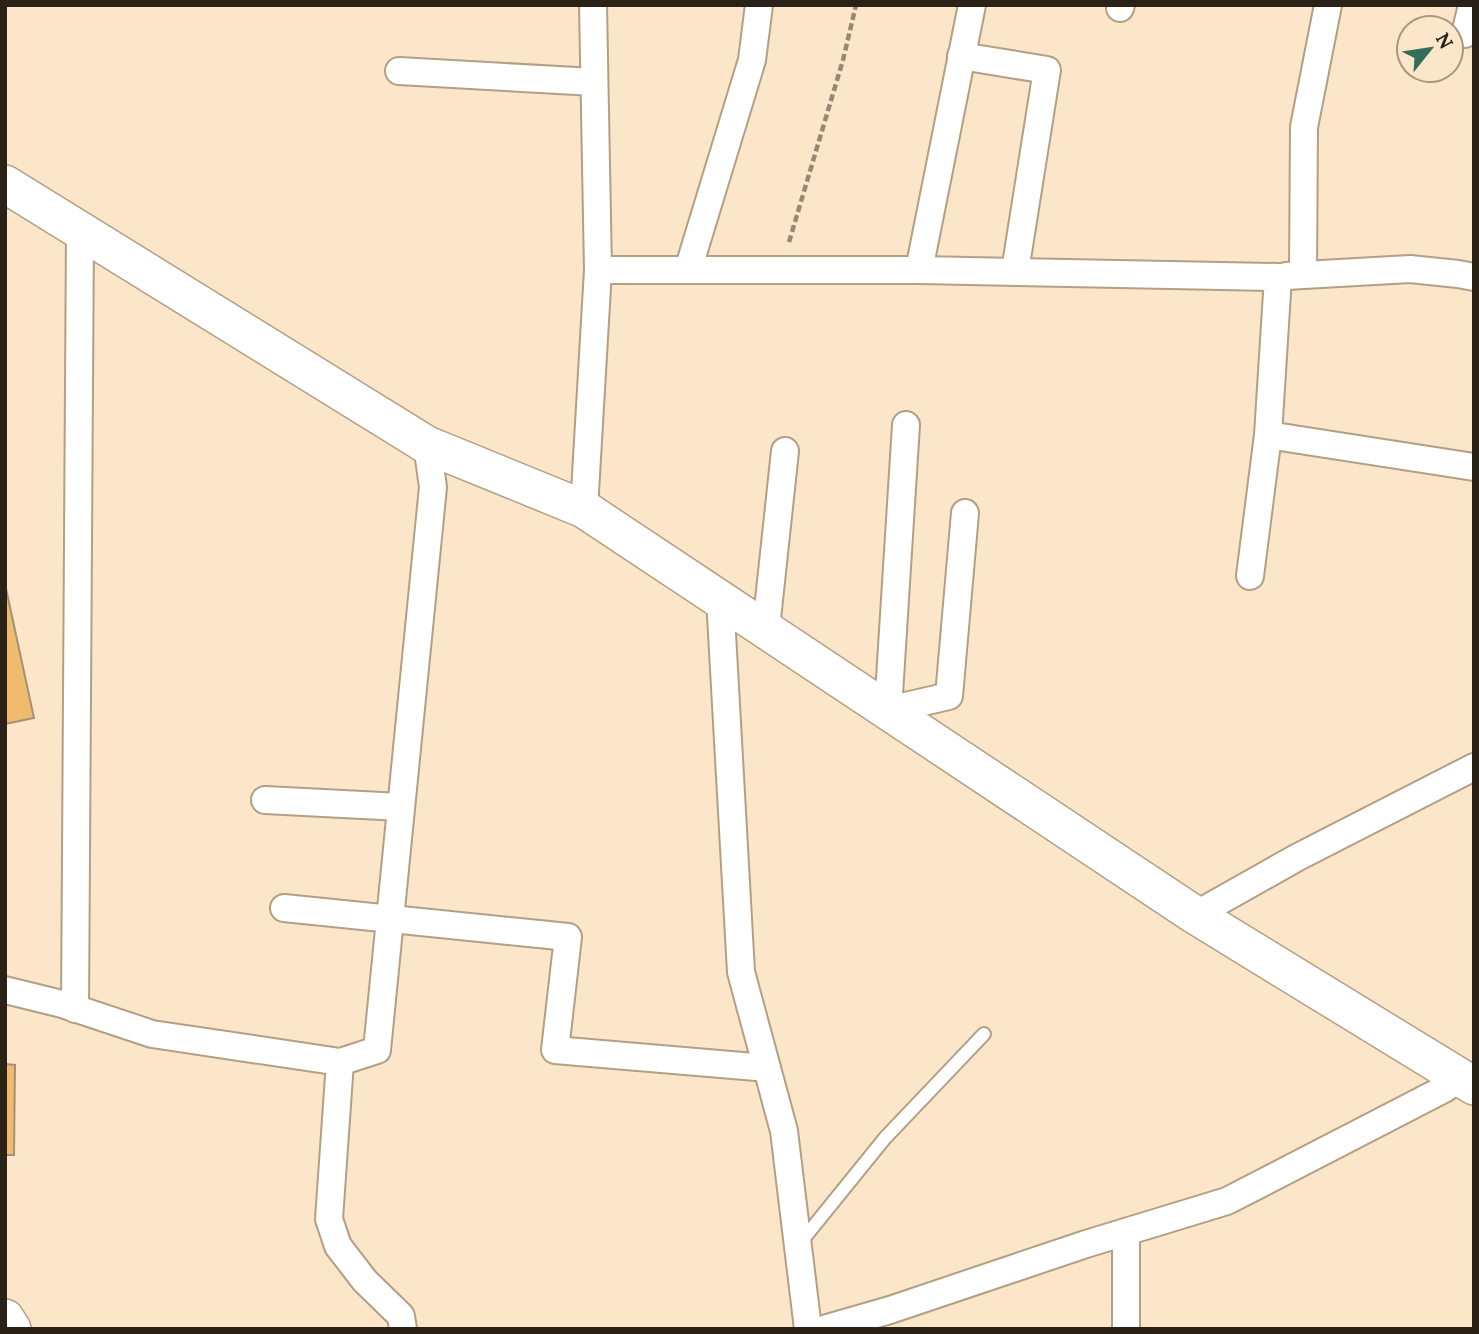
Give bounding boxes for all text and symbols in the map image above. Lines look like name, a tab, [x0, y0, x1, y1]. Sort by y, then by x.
north arrow	[1395, 14, 1465, 84]
text: N	[1431, 28, 1459, 53]

